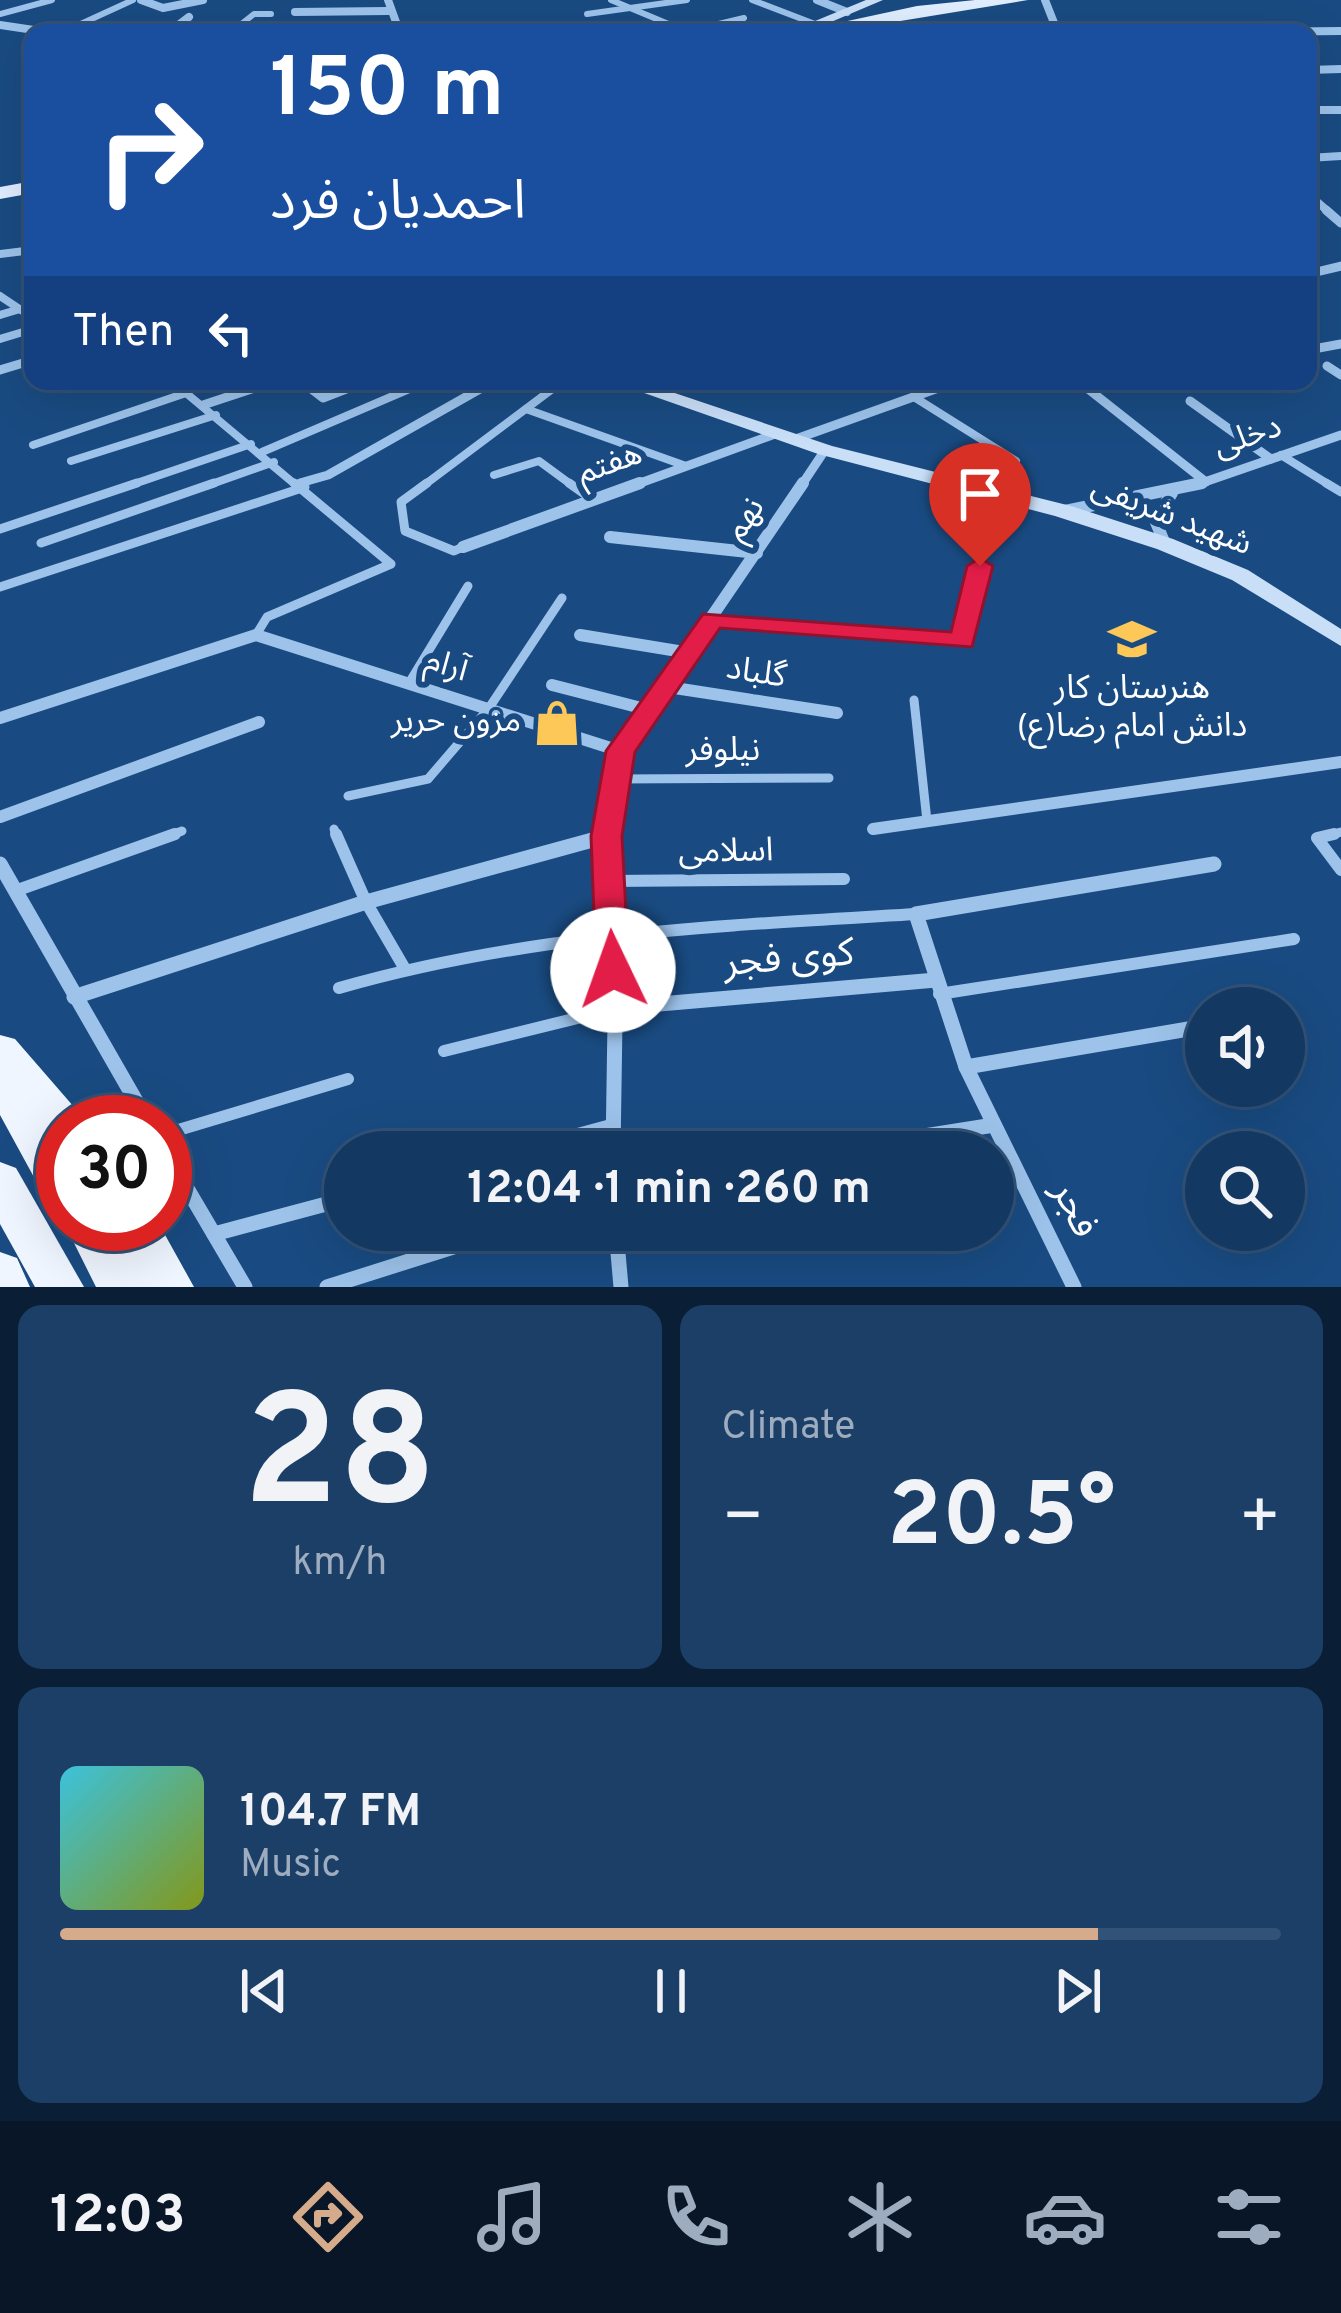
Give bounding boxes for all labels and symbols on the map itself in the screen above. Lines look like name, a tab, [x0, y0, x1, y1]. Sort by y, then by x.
street label: دخلی	[1208, 407, 1288, 469]
street label: هفتم	[572, 434, 649, 497]
pin	[929, 443, 1031, 566]
street label: شهید شریفی	[1085, 467, 1257, 567]
street label: نهم	[716, 490, 777, 551]
school or university icon: هنرستان کار دانش امام رضا(ع)	[1107, 614, 1157, 664]
street label: آرام	[419, 641, 474, 694]
street label: گلباد	[723, 649, 789, 700]
place label: هنرستان کار دانش امام رضا(ع)	[1017, 669, 1247, 749]
shop icon: مزون حریر	[532, 698, 582, 748]
place label: مزون حریر	[390, 702, 521, 744]
street label: نیلوفر	[685, 731, 760, 773]
street label: اسلامی	[678, 831, 774, 875]
position arrow	[550, 907, 676, 1033]
street label: کوی فجر	[721, 930, 857, 990]
speed limit sign: 30	[36, 1095, 192, 1251]
street label: فجر	[1038, 1172, 1108, 1247]

